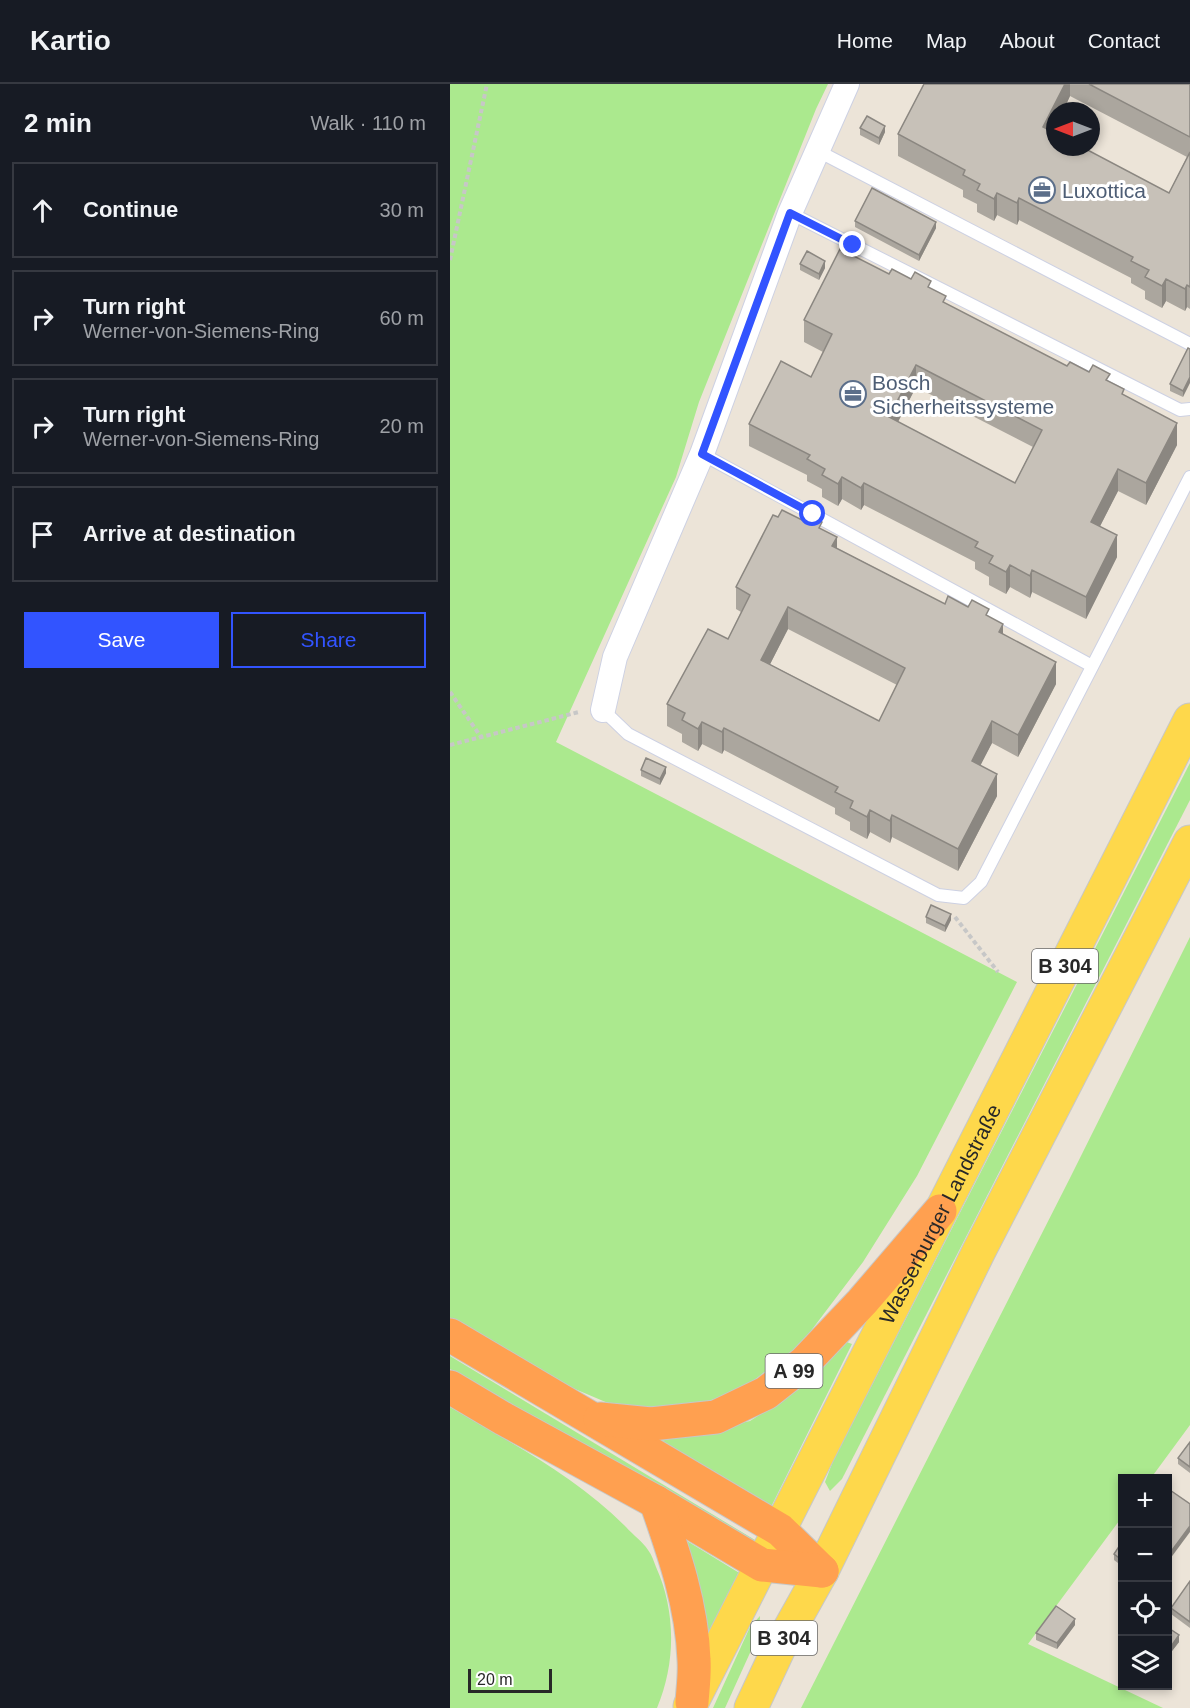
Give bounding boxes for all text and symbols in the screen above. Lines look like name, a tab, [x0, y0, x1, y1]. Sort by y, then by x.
text: Kartio	[30, 25, 111, 56]
text: Home	[837, 29, 893, 52]
text: Map	[926, 29, 967, 52]
text: About	[1000, 29, 1055, 52]
text: Contact	[1088, 29, 1160, 52]
north arrow	[1046, 102, 1100, 156]
text: 2 min	[24, 108, 92, 138]
text: Walk · 110 m	[310, 112, 426, 134]
office icon: Luxottica	[1027, 175, 1057, 205]
place label: Luxottica	[1062, 179, 1146, 202]
icon: ahead	[26, 194, 59, 227]
text: Continue	[83, 197, 178, 222]
text: 30 m	[380, 199, 424, 221]
route end	[839, 231, 865, 257]
text: Turn right	[83, 294, 185, 319]
icon: right	[26, 302, 59, 335]
text: 60 m	[380, 307, 424, 329]
text: Werner-von-Siemens-Ring	[83, 320, 319, 342]
place label: Bosch Sicherheitssysteme	[872, 371, 1054, 418]
office icon: Bosch Sicherheitssysteme	[838, 379, 868, 409]
text: Turn right	[83, 402, 185, 427]
icon: right	[26, 410, 59, 443]
text: 20 m	[380, 415, 424, 437]
text: Werner-von-Siemens-Ring	[83, 428, 319, 450]
route start	[799, 500, 825, 526]
icon: arrive	[26, 518, 59, 551]
text: Arrive at destination	[83, 521, 296, 546]
button: Save	[24, 612, 219, 668]
button: Share	[231, 612, 426, 668]
road number: B 304	[1032, 949, 1098, 983]
street label: Wasserburger Landstraße	[874, 1100, 1005, 1327]
road number: A 99	[766, 1354, 822, 1388]
map controls	[1118, 1474, 1172, 1690]
button: +	[1118, 1474, 1172, 1528]
button: −	[1118, 1528, 1172, 1582]
button: locate	[1118, 1582, 1172, 1636]
road number: B 304	[751, 1621, 817, 1655]
button: layers	[1118, 1636, 1172, 1690]
scale bar	[468, 1666, 552, 1694]
text: 20 m	[477, 1671, 513, 1688]

